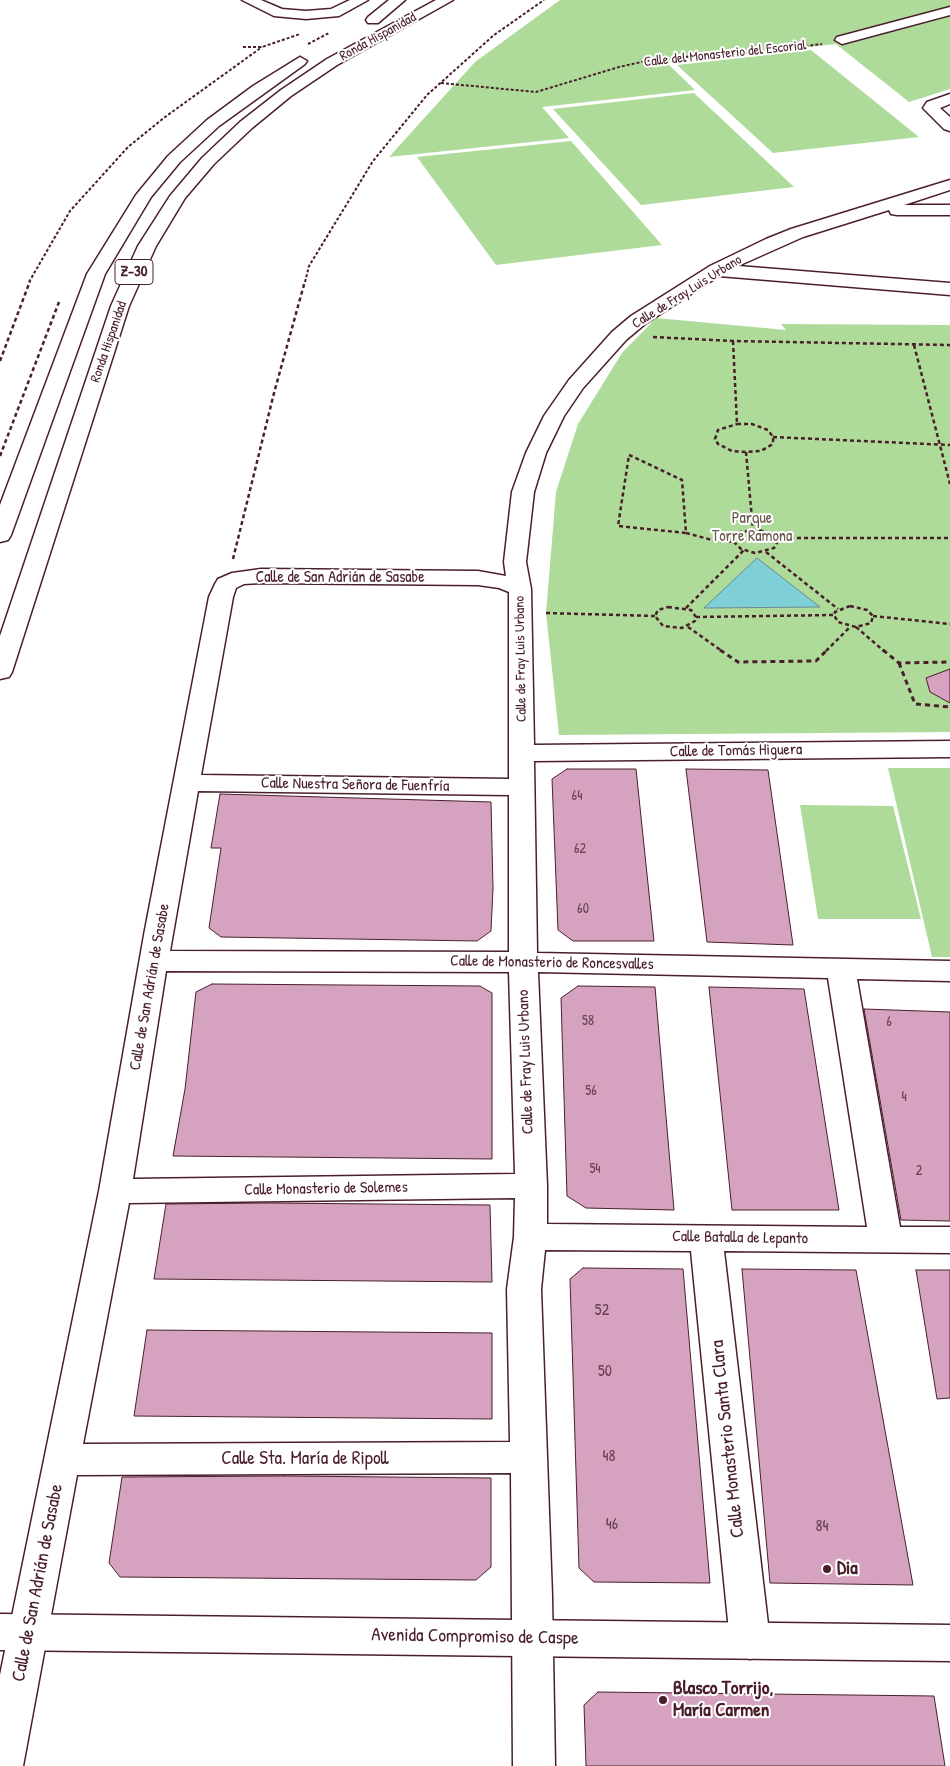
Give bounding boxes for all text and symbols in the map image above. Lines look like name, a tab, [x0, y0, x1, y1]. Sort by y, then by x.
street label: Ronda Hispanidad	[337, 9, 419, 65]
street label: Calle del Monasterio del Escorial	[643, 37, 807, 71]
street label: Calle de Fray Luis Urbano	[629, 251, 745, 333]
road number: Z-30	[115, 260, 153, 284]
street label: Ronda Hispanidad	[87, 299, 131, 385]
park label: Parque Torre Ramona	[712, 509, 792, 547]
street label: Calle de San Adrián de Sasabe	[255, 568, 425, 588]
street label: Calle de Fray Luis Urbano	[511, 596, 531, 722]
street label: Calle de Tomás Higuera	[670, 740, 802, 762]
street label: Calle Nuestra Señora de Fuenfría	[261, 774, 449, 796]
house number: 64	[572, 788, 582, 804]
house number: 62	[574, 841, 586, 857]
house number: 60	[577, 901, 589, 917]
street label: Calle de San Adrián de Sasabe	[126, 902, 174, 1072]
street label: Calle de Monasterio de Roncesvalles	[450, 952, 654, 974]
street label: Calle de Fray Luis Urbano	[514, 989, 538, 1135]
house number: 58	[582, 1013, 594, 1029]
house number: 6	[886, 1014, 892, 1030]
house number: 56	[585, 1083, 597, 1099]
house number: 4	[901, 1089, 907, 1105]
house number: 54	[589, 1161, 601, 1177]
house number: 2	[916, 1163, 922, 1179]
street label: Calle Monasterio de Solemes	[244, 1178, 408, 1200]
street label: Calle Batalla de Lepanto	[672, 1227, 808, 1249]
house number: 52	[595, 1301, 609, 1321]
street label: Calle Monasterio Santa Clara	[706, 1339, 750, 1539]
house number: 50	[598, 1362, 612, 1382]
house number: 48	[603, 1447, 615, 1467]
street label: Calle Sta. María de Ripoll	[221, 1448, 389, 1470]
street label: Calle de San Adrián de Sasabe	[8, 1482, 68, 1684]
house number: 46	[606, 1515, 618, 1535]
house number: 84	[816, 1517, 828, 1537]
place label: Dia	[837, 1558, 858, 1580]
marker: Dia	[821, 1563, 833, 1575]
street label: Avenida Compromiso de Caspe	[371, 1624, 579, 1650]
place label: Blasco Torrijo, María Carmen	[673, 1678, 773, 1722]
marker: Blasco Torrijo, María Carmen	[657, 1694, 669, 1706]

